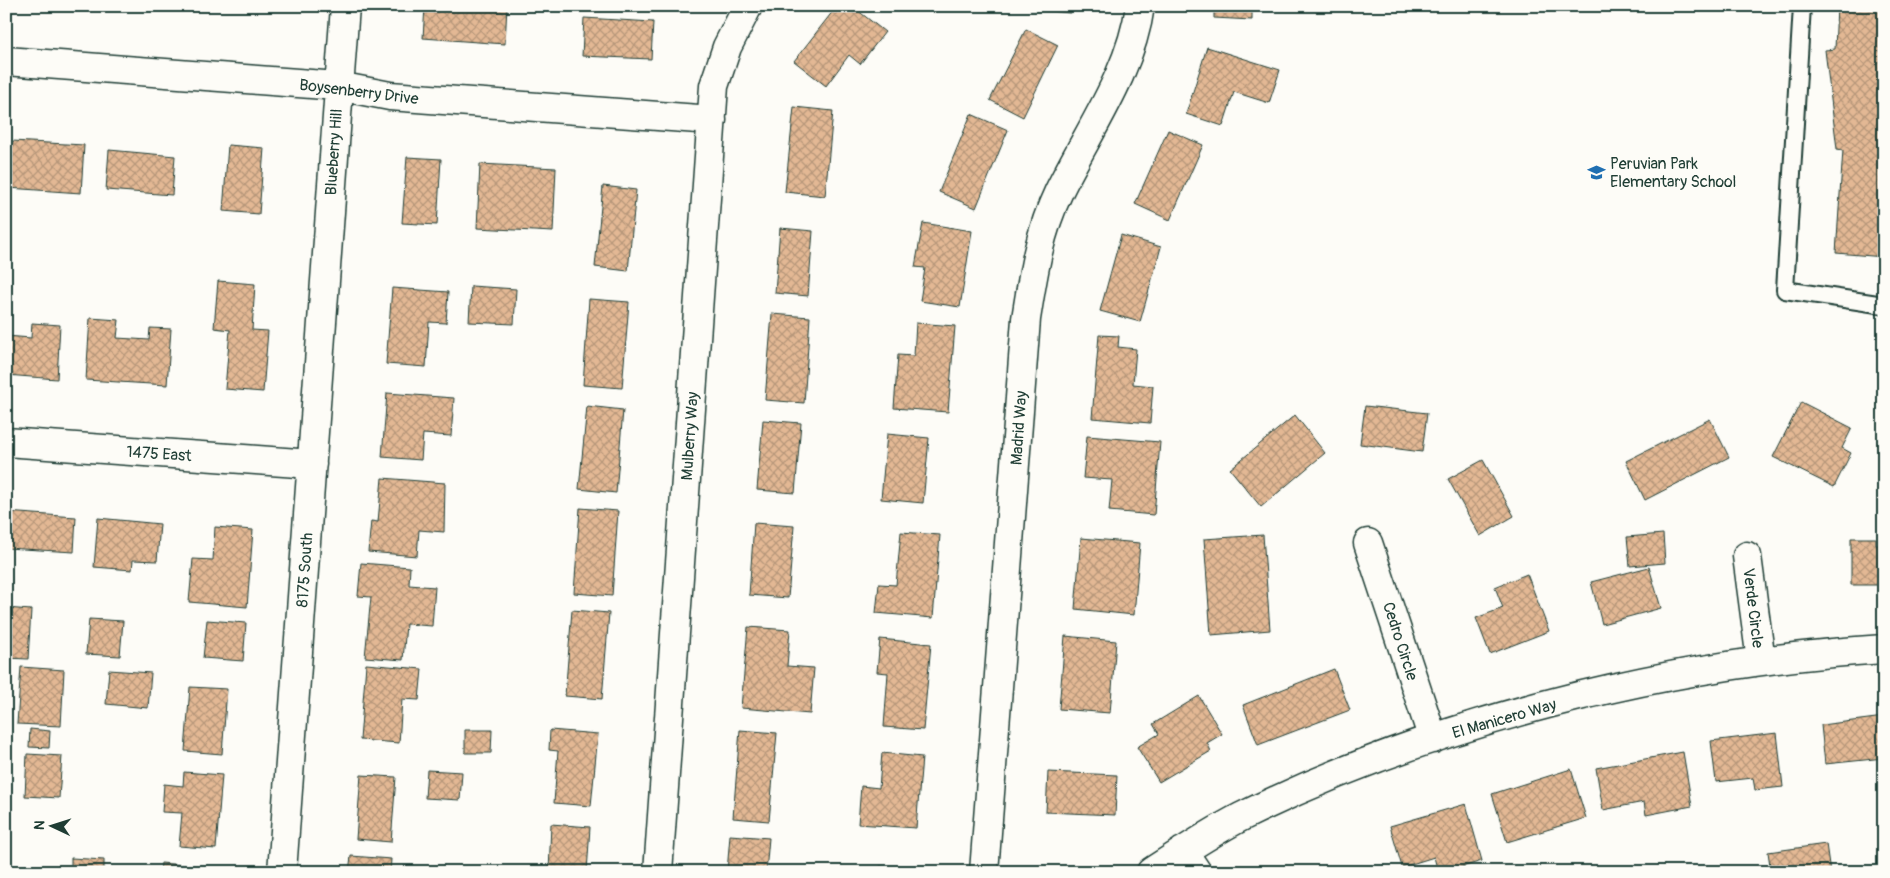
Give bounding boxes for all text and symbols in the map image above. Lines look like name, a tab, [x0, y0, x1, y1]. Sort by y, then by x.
street label: Boysenberry Drive	[298, 75, 420, 109]
street label: Blueberry Hill	[321, 108, 347, 196]
place label: Peruvian Park Elementary School	[1610, 154, 1736, 192]
school or university icon: Peruvian Park Elementary School	[1586, 162, 1606, 182]
street label: Madrid Way	[1006, 390, 1032, 466]
street label: Mulberry Way	[677, 391, 703, 481]
street label: 1475 East	[126, 442, 193, 466]
street label: 8175 South	[292, 532, 318, 608]
street label: Verde Circle	[1738, 567, 1768, 649]
street label: Cedro Circle	[1378, 600, 1422, 683]
street label: El Manicero Way	[1450, 695, 1559, 743]
north arrow	[28, 800, 78, 850]
text: N	[31, 820, 48, 830]

